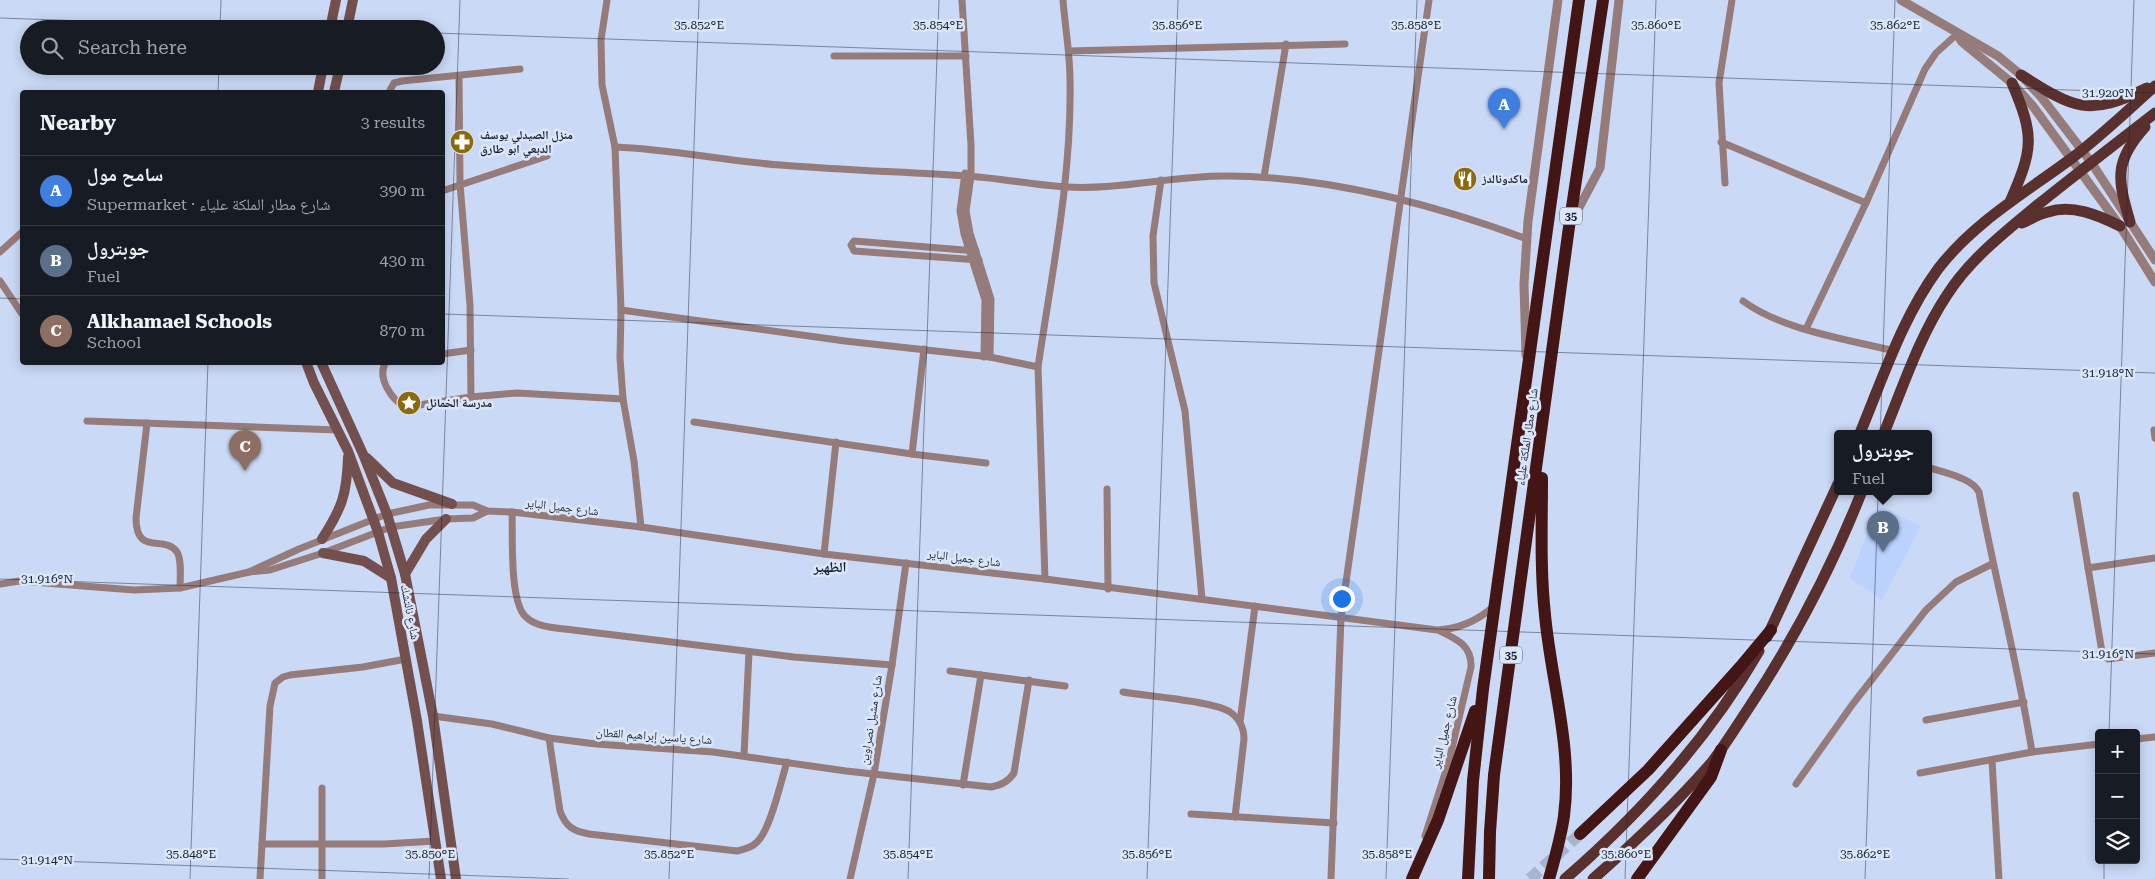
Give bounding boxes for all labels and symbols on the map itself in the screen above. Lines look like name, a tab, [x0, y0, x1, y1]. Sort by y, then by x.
text: 35.852°E	[674, 18, 724, 32]
text: 35.854°E	[913, 18, 963, 32]
text: 35.856°E	[1152, 18, 1202, 32]
text: 35.858°E	[1391, 18, 1441, 32]
text: 35.860°E	[1631, 18, 1681, 32]
text: 35.862°E	[1870, 18, 1920, 32]
text: 31.920°N	[2082, 86, 2134, 100]
pin: A	[1488, 88, 1520, 129]
place label: منزل الصيدلي يوسف الدبعي ابو طارق	[480, 128, 573, 159]
pharmacy icon: منزل الصيدلي يوسف الدبعي ابو طارق	[449, 129, 475, 155]
restaurant icon: ماكدونالدز	[1452, 166, 1478, 192]
place label: ماكدونالدز	[1481, 172, 1528, 186]
road number: 35	[1560, 208, 1582, 225]
text: 31.918°N	[2082, 366, 2134, 380]
street label: شارع مطار الملكة علياء	[1513, 387, 1542, 487]
place icon: مدرسة الخمائل	[396, 390, 422, 416]
place label: مدرسة الخمائل	[426, 396, 492, 411]
pin: C	[229, 430, 261, 471]
street label: شارع جميل الباير	[523, 495, 600, 519]
pin: B	[1867, 511, 1899, 552]
street label: شارع جميل الباير	[925, 546, 1002, 570]
district label: الظهير	[812, 559, 847, 576]
text: 31.916°N	[21, 572, 73, 586]
street label: شارع نالتشك	[397, 583, 422, 641]
your location	[1329, 586, 1355, 612]
road number: 35	[1500, 646, 1522, 664]
text: 31.916°N	[2082, 647, 2134, 661]
street label: شارع مشيل نصراوين	[857, 674, 886, 766]
street label: شارع جميل الباير	[1428, 694, 1461, 771]
street label: شارع ياسين إبراهيم القطان	[595, 725, 713, 748]
text: 35.848°E	[166, 847, 216, 861]
text: 35.850°E	[405, 847, 455, 861]
text: 35.852°E	[644, 847, 694, 861]
text: 35.854°E	[883, 847, 933, 861]
text: 35.856°E	[1122, 847, 1172, 861]
text: 35.858°E	[1362, 847, 1412, 861]
text: 35.860°E	[1601, 847, 1651, 861]
text: 35.862°E	[1840, 847, 1890, 861]
text: 31.914°N	[21, 853, 73, 867]

